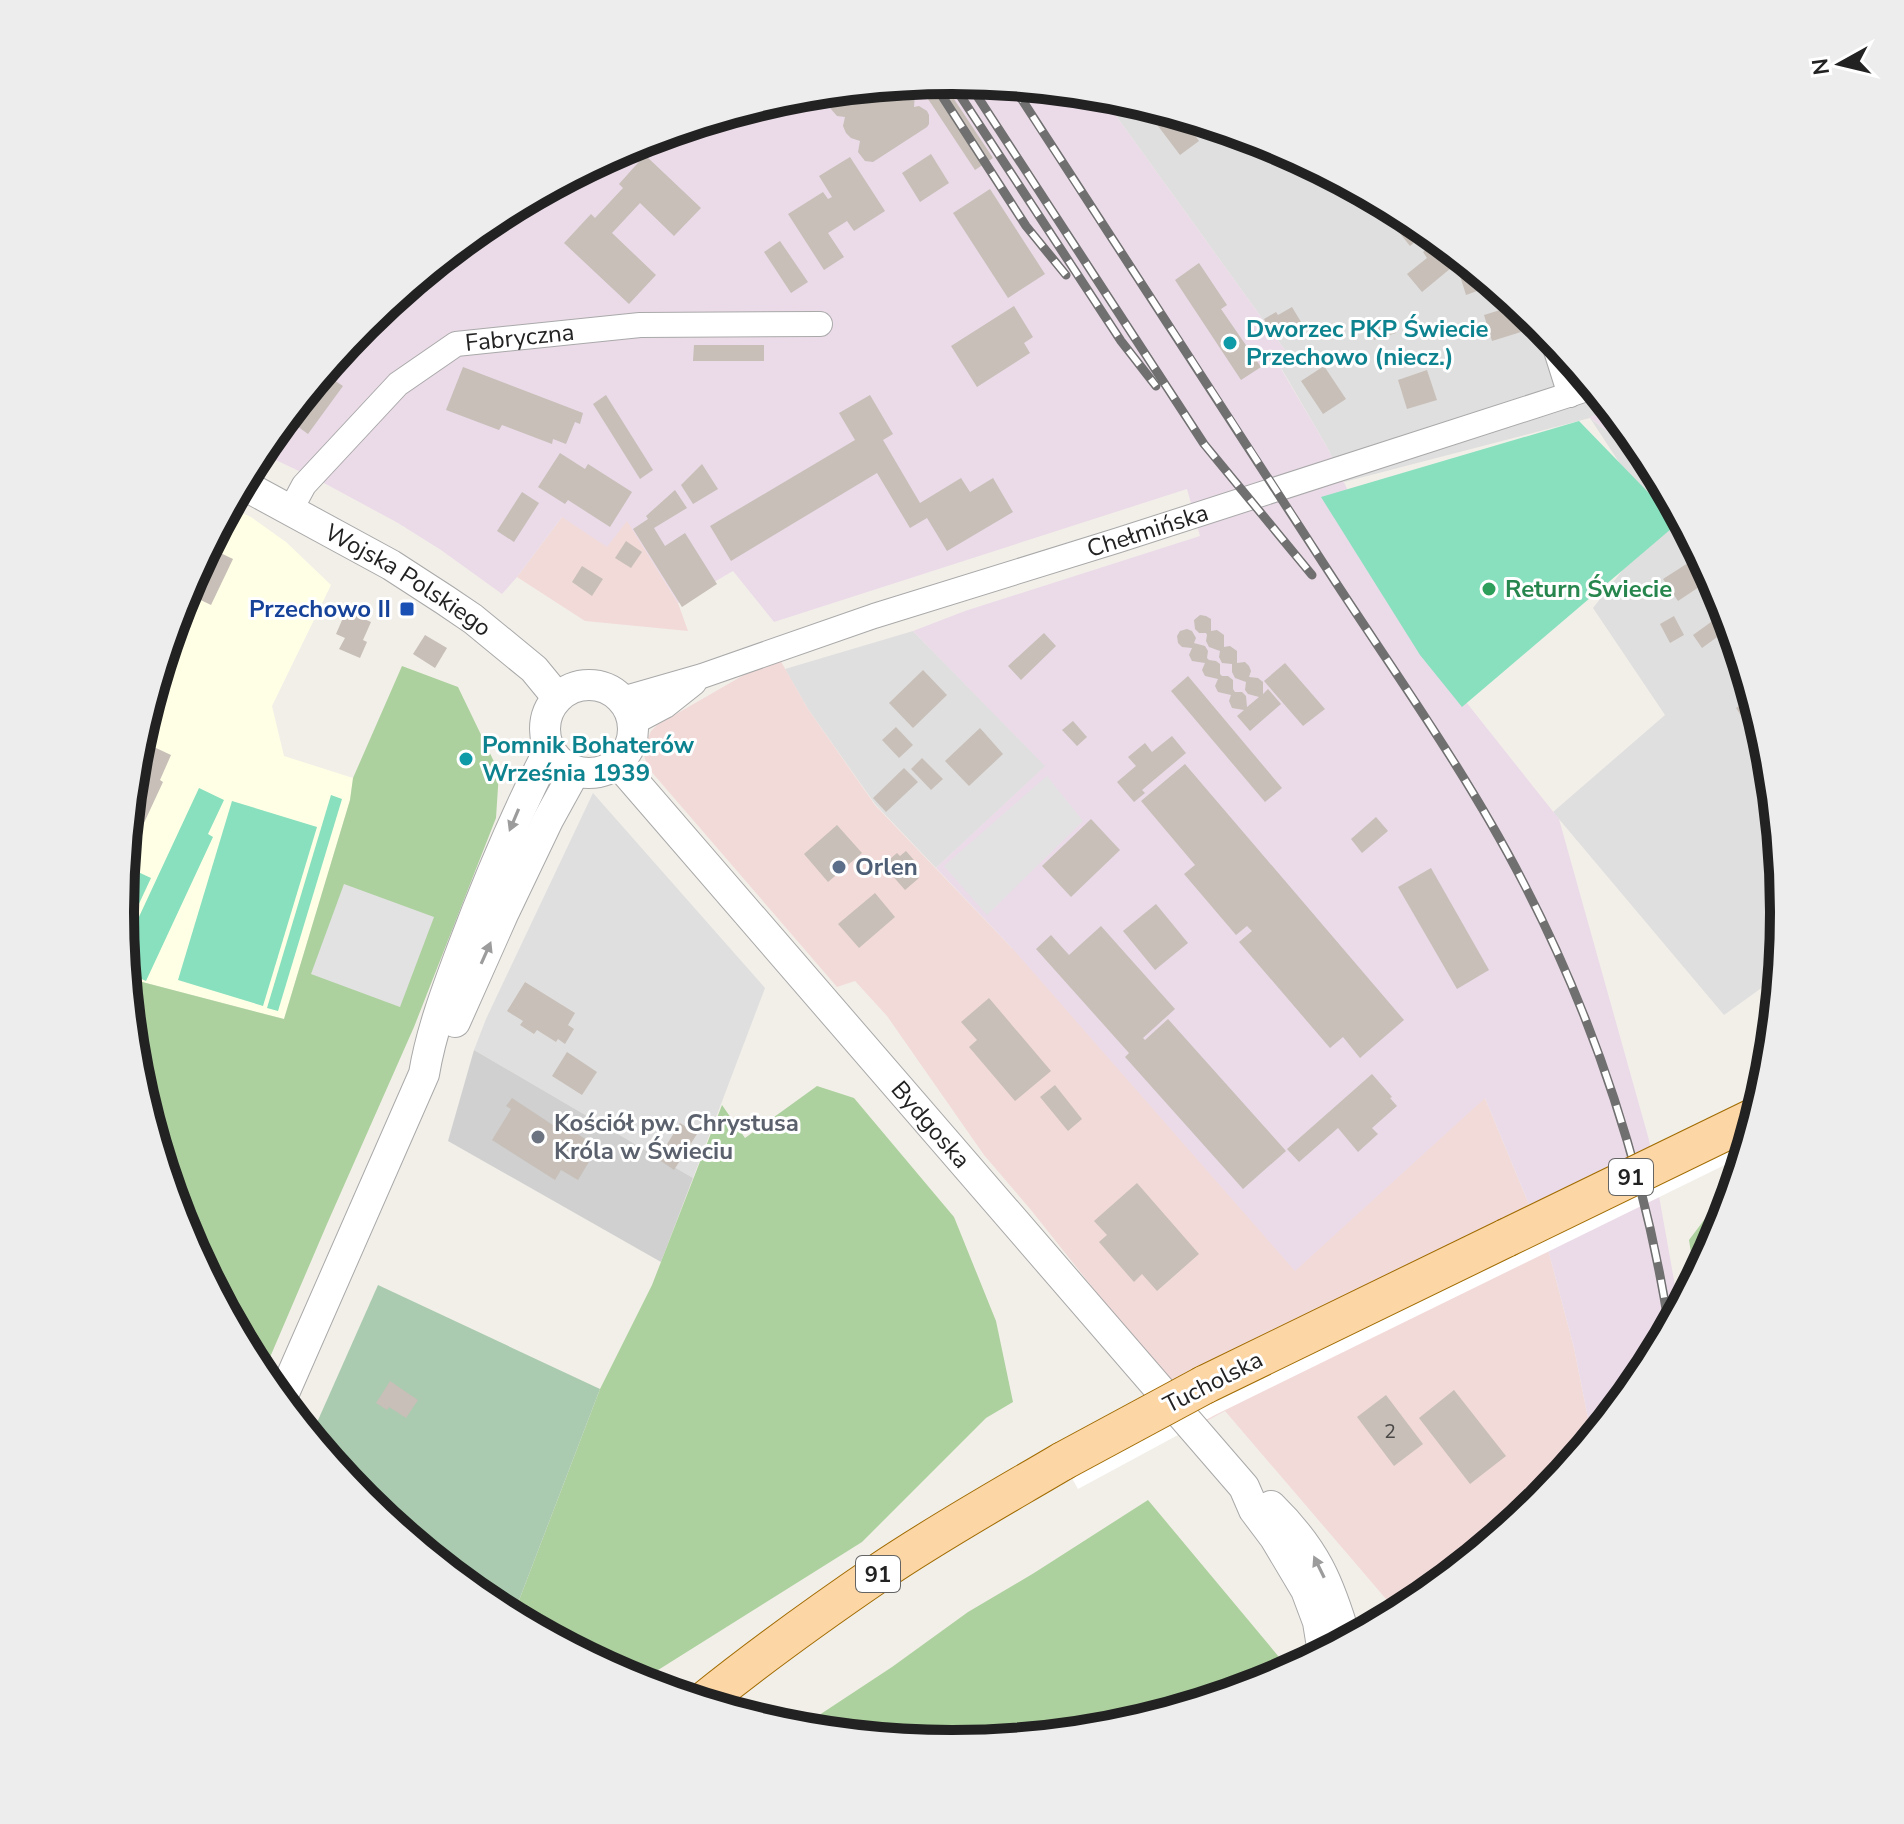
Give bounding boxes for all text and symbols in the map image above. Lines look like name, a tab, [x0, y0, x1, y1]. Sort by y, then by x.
north arrow	[1800, 24, 1880, 104]
text: N	[1805, 56, 1837, 77]
place label: Dworzec PKP Świecie Przechowo (niecz.)	[1246, 313, 1489, 373]
street label: Fabryczna	[464, 316, 576, 359]
marker: Dworzec PKP Świecie Przechowo (niecz.)	[1221, 334, 1239, 352]
street label: Chełmińska	[1083, 496, 1212, 565]
street label: Wojska Polskiego	[319, 516, 498, 644]
place label: Return Świecie	[1505, 573, 1672, 605]
marker: Return Świecie	[1480, 580, 1498, 598]
place label: Przechowo II	[249, 593, 391, 625]
marker: Przechowo II	[398, 600, 416, 618]
place label: Pomnik Bohaterów Września 1939	[482, 729, 695, 789]
marker: Pomnik Bohaterów Września 1939	[457, 750, 475, 768]
one-way arrow	[508, 808, 521, 832]
place label: Orlen	[855, 851, 918, 883]
marker: Orlen	[830, 858, 848, 876]
one-way arrow	[479, 941, 493, 964]
street label: Bydgoska	[884, 1074, 977, 1175]
place label: Kościół pw. Chrystusa Króla w Świeciu	[554, 1107, 799, 1167]
marker: Kościół pw. Chrystusa Króla w Świeciu	[529, 1128, 547, 1146]
road number: 91	[1609, 1159, 1653, 1195]
street label: Tucholska	[1158, 1343, 1268, 1421]
house number: 2	[1384, 1418, 1396, 1445]
road number: 91	[856, 1556, 900, 1592]
one-way arrow	[1312, 1556, 1326, 1579]

